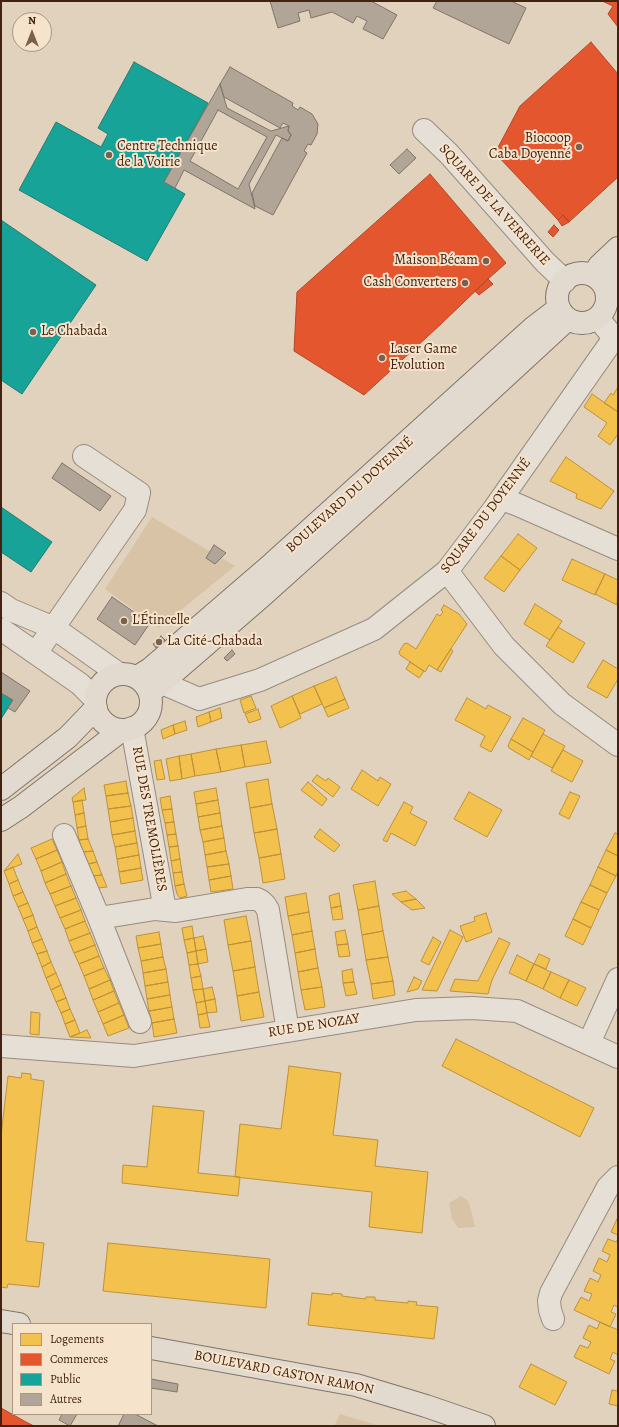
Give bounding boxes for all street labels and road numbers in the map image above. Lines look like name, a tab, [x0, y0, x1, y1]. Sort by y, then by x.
street label: SQUARE DE LA VERRERIE	[435, 141, 553, 269]
street label: BOULEVARD DU DOYENNÉ	[283, 433, 417, 557]
street label: SQUARE DU DOYENNÉ	[437, 455, 535, 577]
street label: RUE DES TREMOLIÈRES	[128, 745, 170, 893]
street label: RUE DE NOZAY	[267, 1010, 361, 1042]
street label: BOULEVARD GASTON RAMON	[193, 1347, 375, 1399]

